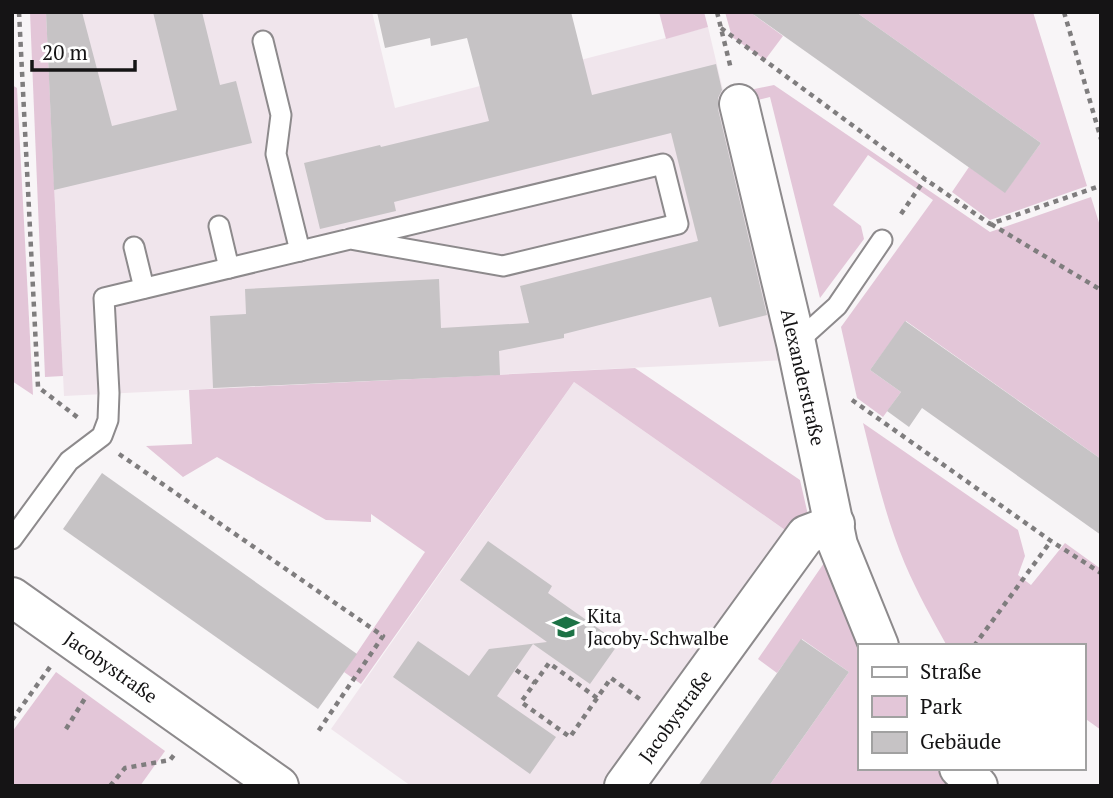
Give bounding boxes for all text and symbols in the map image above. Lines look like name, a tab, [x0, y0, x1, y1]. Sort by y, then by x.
scale bar	[32, 28, 135, 72]
text: 20 m	[42, 38, 88, 66]
street label: Alexanderstraße	[776, 306, 831, 448]
place label: Kita Jacoby-Schwalbe	[587, 603, 729, 650]
school or university icon: Kita Jacoby-Schwalbe	[551, 612, 581, 642]
street label: Jacobystraße	[60, 625, 163, 708]
legend	[858, 644, 1085, 770]
text: Straße	[920, 657, 982, 685]
street label: Jacobystraße	[633, 664, 717, 767]
text: Park	[920, 692, 962, 720]
text: Gebäude	[920, 727, 1001, 755]

